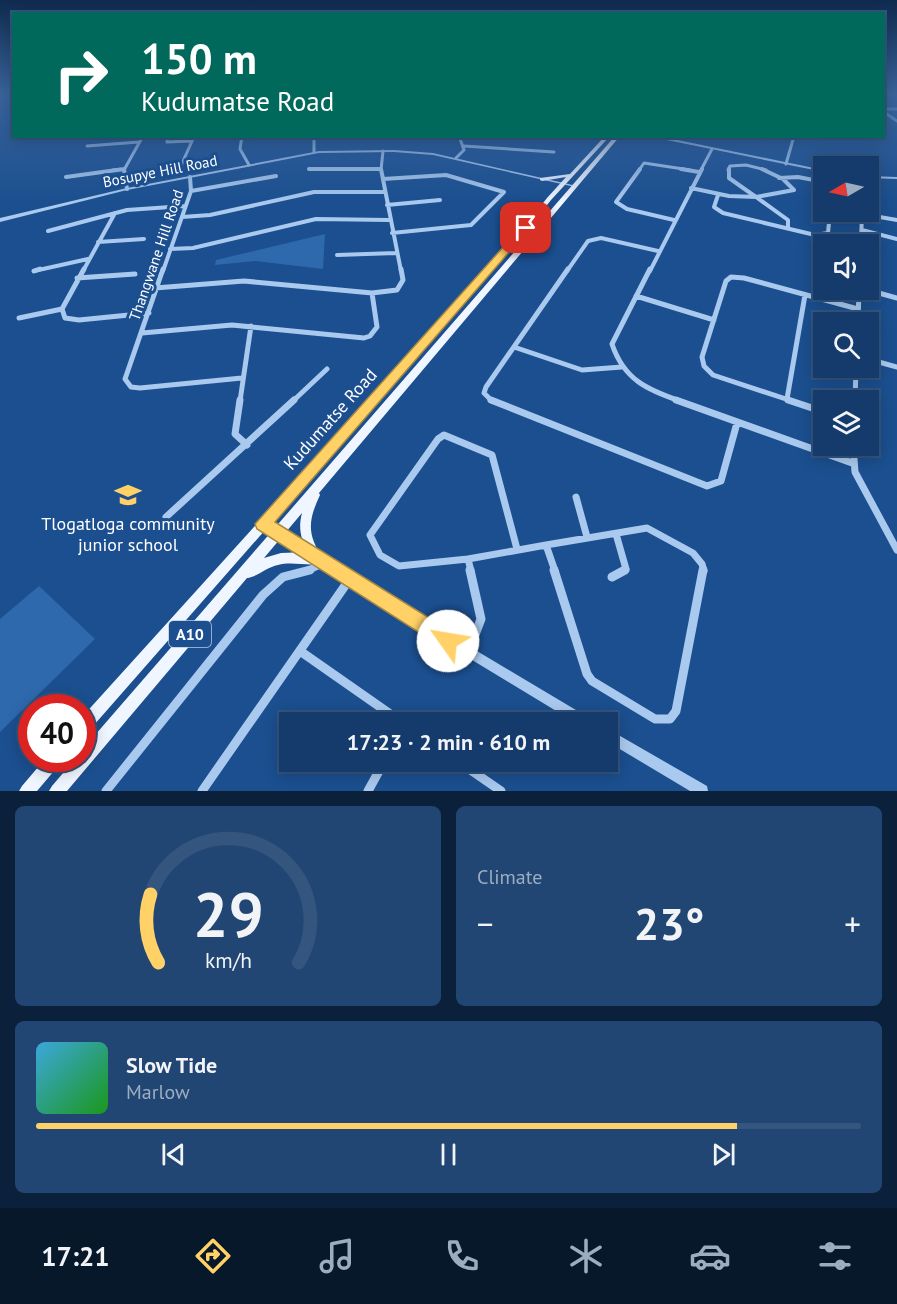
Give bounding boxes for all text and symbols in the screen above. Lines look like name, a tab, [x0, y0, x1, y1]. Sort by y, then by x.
text: 150 m	[141, 31, 257, 86]
icon: right	[42, 36, 120, 114]
text: Kudumatse Road	[141, 84, 334, 118]
street label: Bosupye Hill Road	[101, 151, 219, 191]
north arrow	[813, 156, 879, 222]
map controls	[813, 156, 879, 456]
street label: Thangwane Hill Road	[125, 187, 187, 323]
pin	[500, 202, 551, 253]
icon: arrive	[509, 211, 542, 244]
button: sound	[813, 234, 879, 300]
button: search	[813, 312, 879, 378]
street label: Kudumatse Road	[278, 363, 382, 475]
button: layers	[813, 390, 879, 456]
school or university icon: Tlogatloga community junior school	[113, 480, 143, 510]
place label: Tlogatloga community junior school	[41, 512, 215, 556]
position arrow	[416, 609, 480, 673]
road number: A10	[169, 621, 211, 647]
speed limit sign: 40	[18, 694, 96, 772]
text: 17:23 · 2 min · 610 m	[347, 728, 550, 756]
text: Climate	[477, 864, 543, 890]
text: 29	[193, 873, 263, 954]
text: 23°	[634, 894, 704, 952]
text: −	[477, 902, 494, 945]
text: +	[844, 902, 861, 945]
text: km/h	[204, 946, 251, 974]
text: Slow Tide	[126, 1051, 217, 1079]
text: Marlow	[126, 1079, 190, 1105]
icon: previous	[157, 1138, 190, 1171]
icon: pause	[432, 1138, 465, 1171]
icon: next	[707, 1138, 740, 1171]
icon: directions	[192, 1235, 234, 1277]
icon: music	[316, 1235, 358, 1277]
icon: phone	[441, 1235, 483, 1277]
icon: climate	[565, 1235, 607, 1277]
icon: car	[689, 1235, 731, 1277]
icon: filters	[814, 1235, 856, 1277]
text: 17:21	[41, 1239, 110, 1273]

